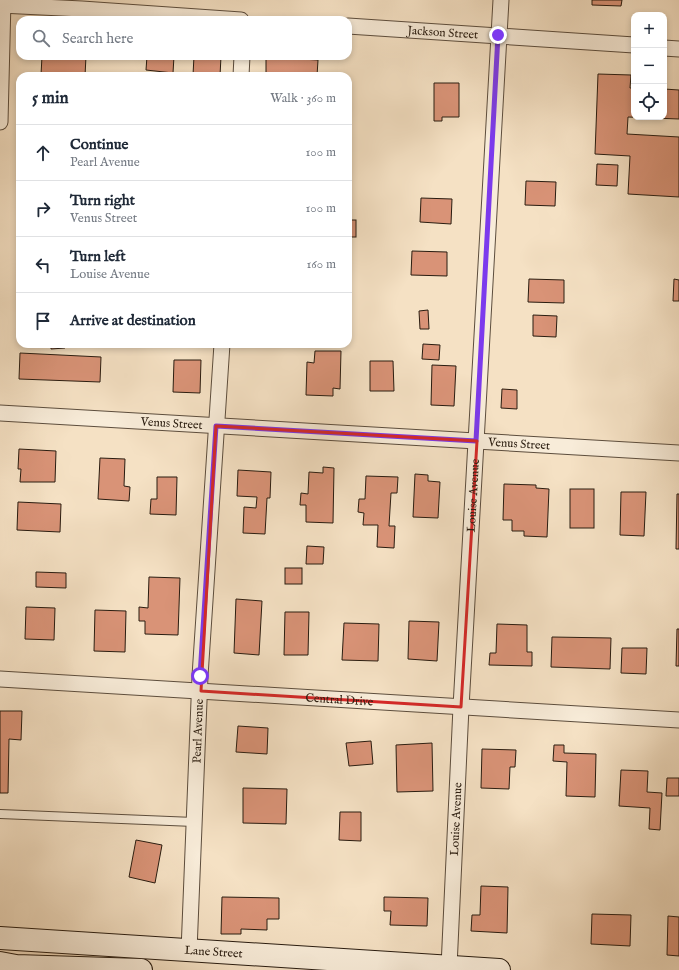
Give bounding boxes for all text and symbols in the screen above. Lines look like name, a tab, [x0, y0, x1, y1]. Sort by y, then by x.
map controls	[631, 12, 667, 120]
button: +	[631, 12, 667, 48]
search box	[16, 16, 352, 60]
street label: Jackson Street	[405, 22, 479, 42]
route end	[489, 26, 507, 44]
icon: search	[30, 27, 52, 49]
text: Search here	[62, 29, 133, 48]
button: −	[631, 48, 667, 84]
button: locate	[631, 84, 667, 120]
text: 5 min	[32, 88, 69, 109]
text: Walk · 360 m	[270, 90, 336, 107]
text: Continue	[70, 135, 128, 154]
icon: ahead	[32, 142, 54, 164]
text: 100 m	[306, 144, 336, 161]
text: Pearl Avenue	[70, 154, 140, 171]
text: Turn right	[70, 191, 135, 210]
icon: right	[32, 198, 54, 220]
text: 100 m	[306, 200, 336, 217]
text: Venus Street	[70, 210, 137, 227]
text: Turn left	[70, 247, 126, 266]
icon: left	[32, 254, 54, 276]
text: 160 m	[306, 256, 336, 273]
text: Louise Avenue	[70, 266, 150, 283]
icon: arrive	[32, 310, 54, 332]
text: Arrive at destination	[70, 311, 196, 330]
street label: Venus Street	[139, 414, 203, 432]
street label: Venus Street	[487, 434, 550, 453]
street label: Louise Avenue	[463, 458, 483, 533]
route start	[191, 667, 209, 685]
street label: Central Drive	[305, 690, 374, 709]
street label: Pearl Avenue	[189, 698, 207, 764]
street label: Louise Avenue	[447, 782, 465, 856]
street label: Lane Street	[184, 942, 243, 961]

